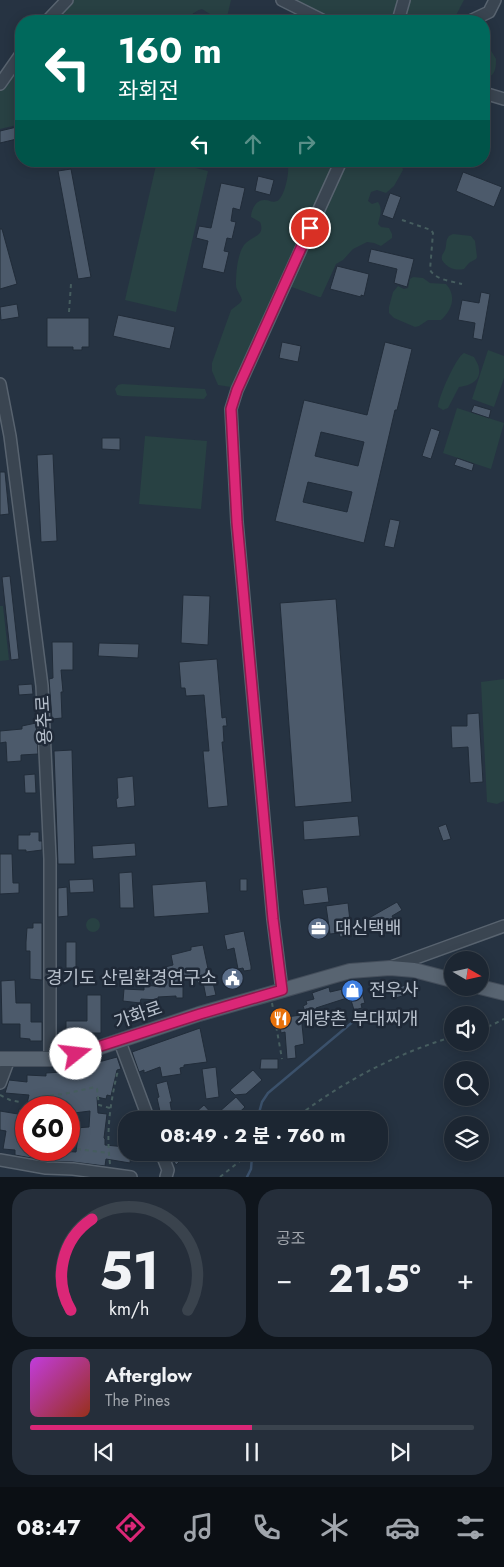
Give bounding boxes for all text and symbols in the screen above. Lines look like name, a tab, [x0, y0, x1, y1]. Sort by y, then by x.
text: 160 m	[118, 26, 222, 76]
icon: left	[35, 35, 100, 100]
text: 좌회전	[118, 74, 179, 106]
icon: left	[186, 130, 214, 158]
icon: ahead	[239, 130, 267, 158]
icon: right	[292, 130, 320, 158]
pin	[289, 207, 331, 249]
icon: arrive	[296, 214, 324, 242]
street label: 용추로	[30, 695, 58, 745]
place label: 대신택배	[335, 915, 401, 941]
office icon: 대신택배	[307, 916, 331, 940]
north arrow	[444, 951, 489, 996]
map controls	[444, 951, 489, 1161]
place label: 경기도 산림환경연구소	[46, 965, 217, 991]
public building icon: 경기도 산림환경연구소	[221, 966, 245, 990]
place label: 전우사	[369, 977, 419, 1003]
shop icon: 전우사	[341, 978, 365, 1002]
street label: 가화로	[110, 995, 166, 1035]
place label: 계량촌 부대찌개	[297, 1006, 418, 1032]
button: sound	[444, 1006, 489, 1051]
restaurant icon: 계량촌 부대찌개	[269, 1007, 293, 1031]
position arrow	[49, 1027, 101, 1079]
button: search	[444, 1061, 489, 1106]
speed limit sign: 60	[15, 1096, 80, 1161]
button: layers	[444, 1116, 489, 1161]
text: 08:49 · 2 분 · 760 m	[160, 1122, 346, 1149]
text: 공조	[276, 1227, 305, 1250]
text: 51	[99, 1233, 159, 1309]
text: 21.5°	[328, 1251, 421, 1306]
text: −	[276, 1259, 293, 1300]
text: +	[457, 1259, 474, 1300]
text: km/h	[109, 1296, 149, 1322]
text: Afterglow	[105, 1362, 192, 1389]
text: The Pines	[105, 1389, 170, 1412]
icon: previous	[90, 1438, 118, 1466]
icon: pause	[238, 1438, 266, 1466]
icon: next	[386, 1438, 414, 1466]
icon: directions	[113, 1510, 148, 1545]
icon: music	[181, 1510, 216, 1545]
icon: phone	[249, 1510, 284, 1545]
icon: climate	[317, 1510, 352, 1545]
icon: car	[385, 1510, 420, 1545]
icon: filters	[453, 1510, 488, 1545]
text: 08:47	[16, 1511, 81, 1543]

